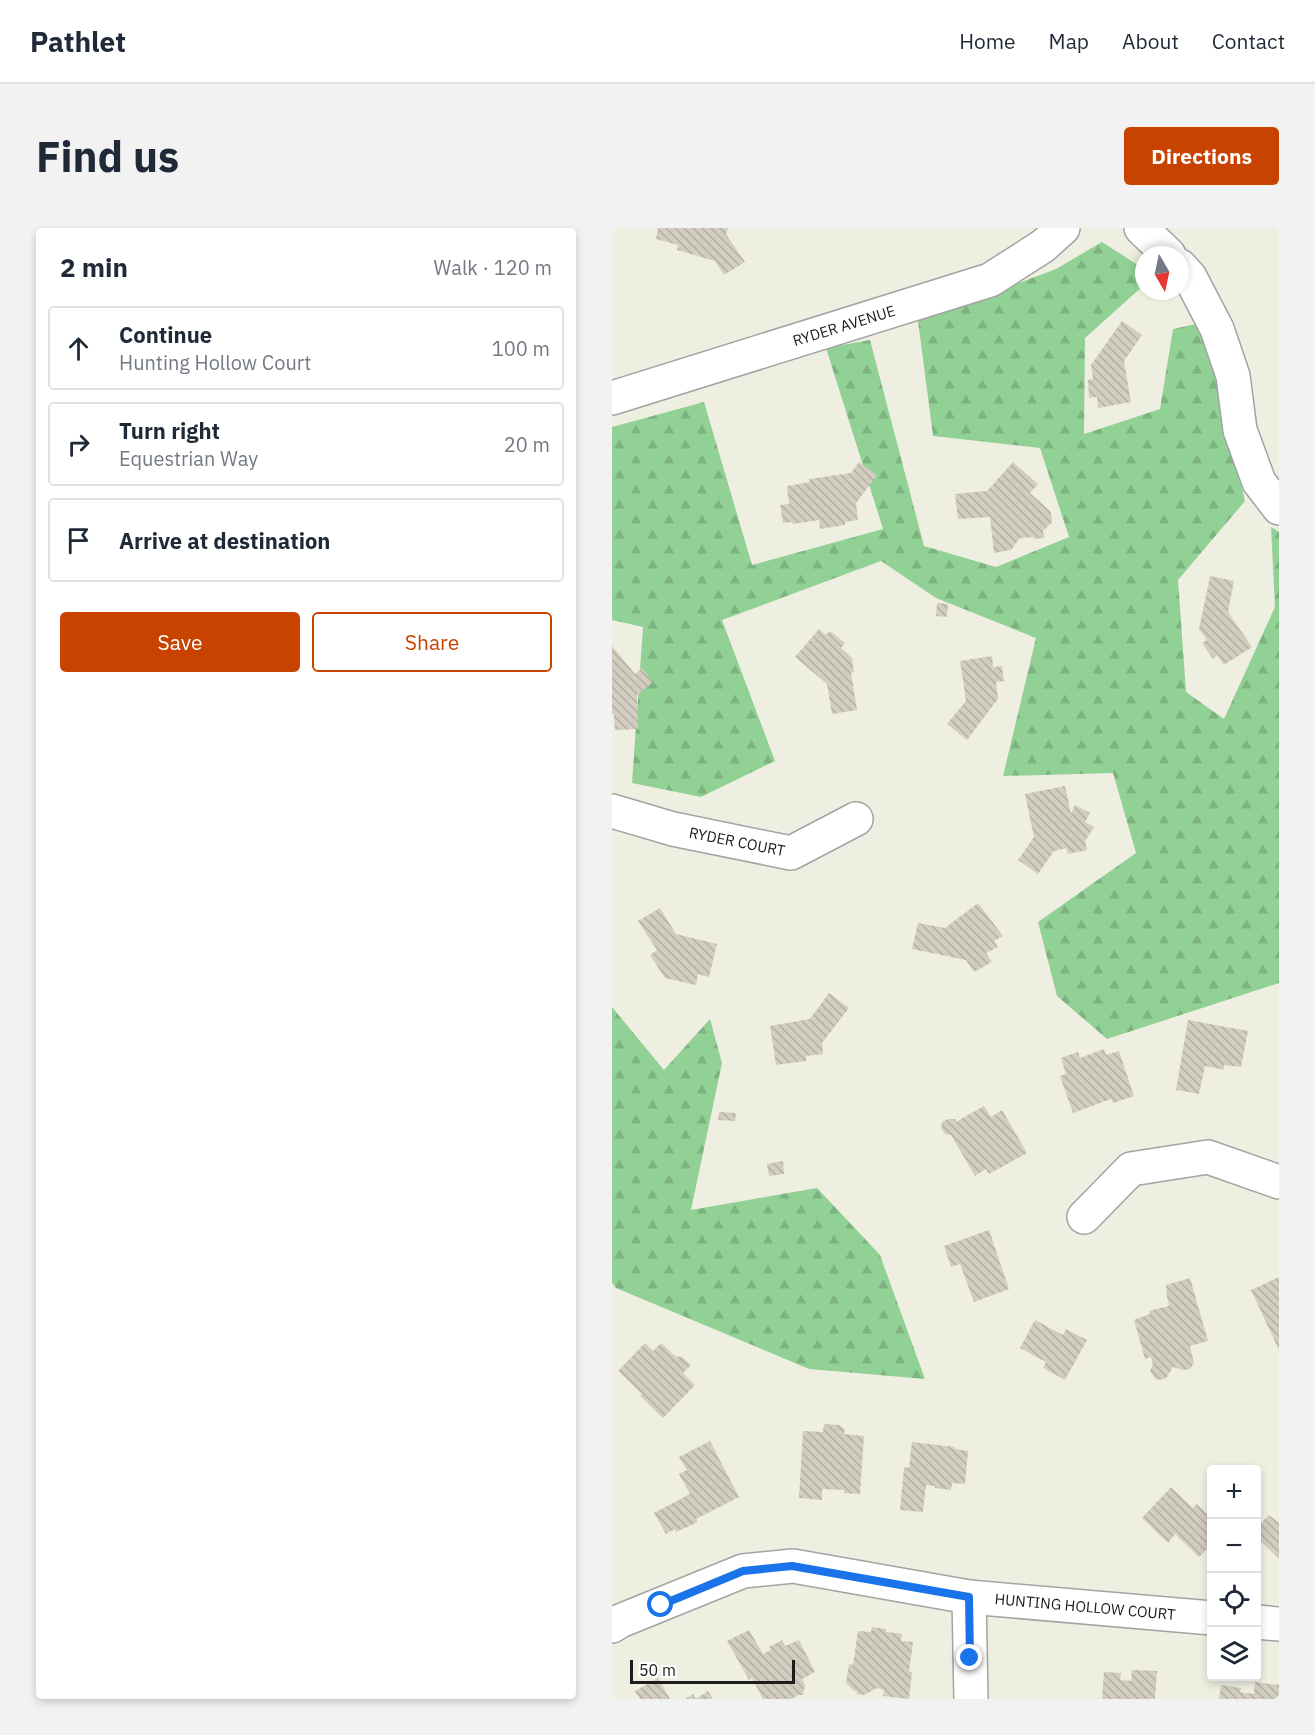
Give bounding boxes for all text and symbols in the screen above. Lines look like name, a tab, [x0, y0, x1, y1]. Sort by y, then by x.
text: Pathlet	[30, 23, 126, 60]
text: Home	[959, 27, 1016, 55]
text: Map	[1049, 27, 1089, 55]
text: About	[1122, 27, 1179, 55]
text: Contact	[1212, 27, 1285, 55]
button: Directions	[1124, 127, 1279, 185]
text: Find us	[36, 129, 179, 184]
north arrow	[1135, 246, 1189, 300]
text: 2 min	[60, 250, 128, 284]
text: Walk · 120 m	[434, 254, 552, 281]
street label: RYDER AVENUE	[790, 301, 897, 350]
text: Continue	[119, 320, 212, 349]
icon: ahead	[62, 332, 95, 365]
text: 100 m	[492, 335, 550, 362]
text: Hunting Hollow Court	[119, 349, 311, 376]
text: Turn right	[119, 416, 220, 445]
icon: right	[62, 428, 95, 461]
text: 20 m	[504, 431, 550, 458]
text: Equestrian Way	[119, 445, 258, 472]
icon: arrive	[62, 524, 95, 557]
text: Arrive at destination	[119, 526, 330, 555]
button: Save	[60, 612, 300, 672]
button: Share	[312, 612, 552, 672]
street label: RYDER COURT	[687, 823, 787, 860]
map controls	[1207, 1465, 1261, 1681]
button: +	[1207, 1465, 1261, 1519]
button: −	[1207, 1519, 1261, 1573]
button: locate	[1207, 1573, 1261, 1627]
street label: HUNTING HOLLOW COURT	[994, 1589, 1177, 1624]
route start	[647, 1591, 673, 1617]
button: layers	[1207, 1627, 1261, 1681]
route end	[956, 1644, 982, 1670]
scale bar	[630, 1657, 795, 1684]
text: 50 m	[639, 1660, 676, 1680]

